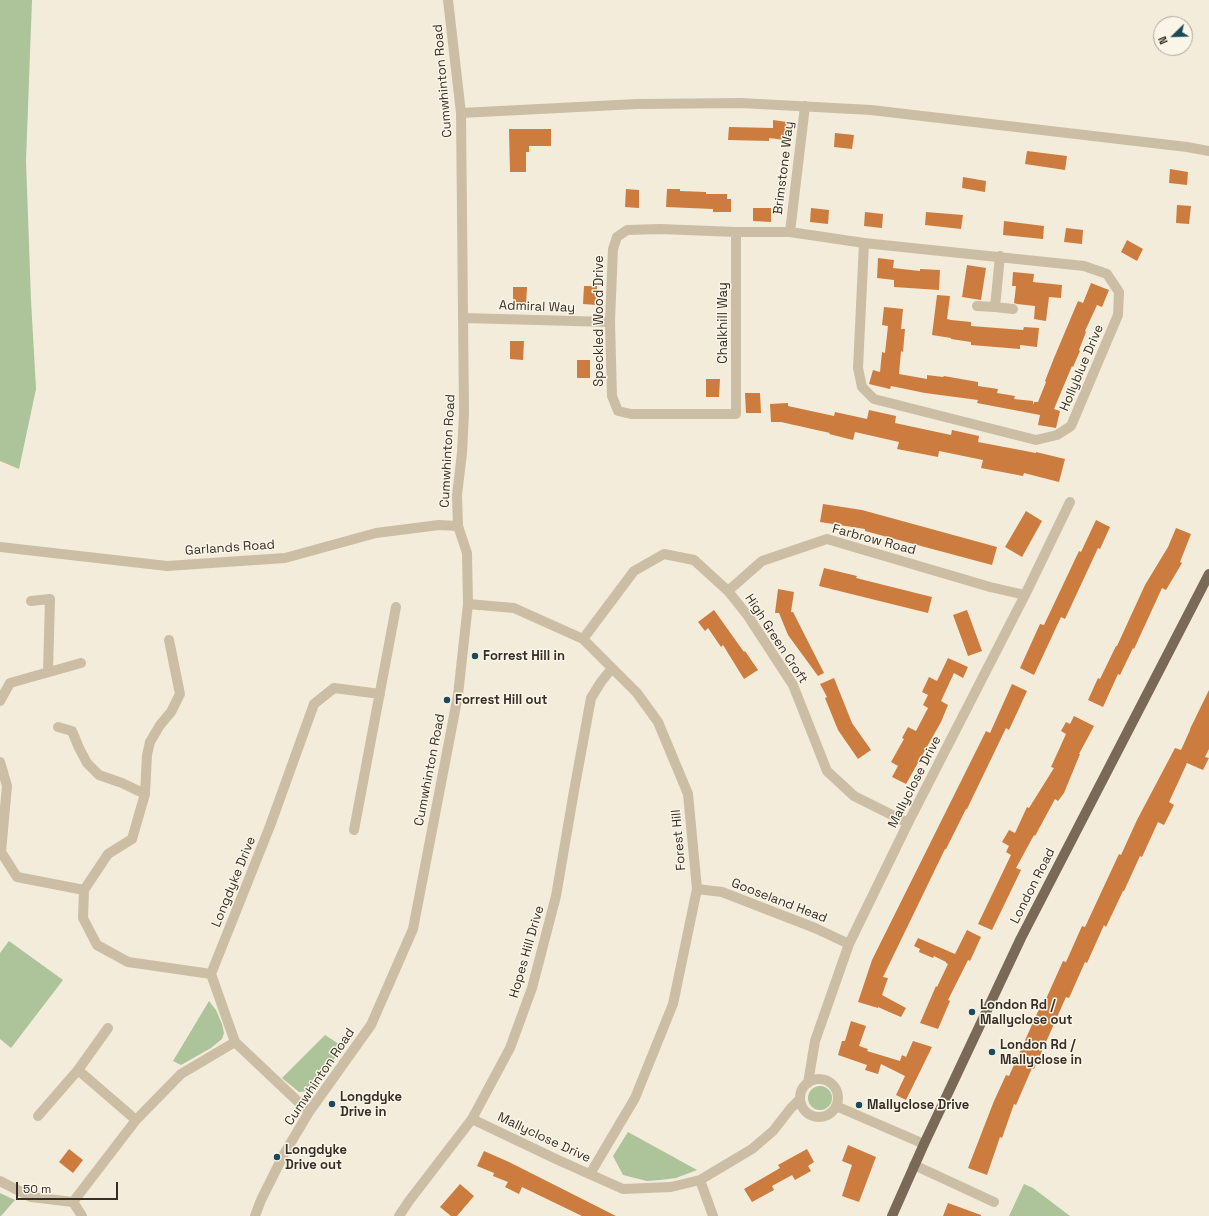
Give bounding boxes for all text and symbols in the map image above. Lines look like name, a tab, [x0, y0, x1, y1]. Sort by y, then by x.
north arrow	[1153, 16, 1193, 56]
street label: Cumwhinton Road	[430, 24, 456, 138]
text: N	[1155, 34, 1171, 46]
street label: Brimstone Way	[771, 120, 797, 216]
street label: Speckled Wood Drive	[591, 255, 607, 387]
street label: Chalkhill Way	[715, 282, 731, 364]
street label: Admiral Way	[499, 298, 575, 316]
street label: Hollyblue Drive	[1057, 322, 1107, 414]
street label: Cumwhinton Road	[437, 394, 459, 508]
street label: Farbrow Road	[830, 521, 918, 559]
street label: Garlands Road	[185, 537, 275, 559]
street label: High Green Croft	[741, 591, 811, 687]
place label: Forrest Hill in	[483, 648, 565, 664]
marker: Forrest Hill in	[470, 651, 480, 661]
place label: Forrest Hill out	[455, 692, 547, 708]
marker: Forrest Hill out	[442, 695, 452, 705]
street label: Cumwhinton Road	[411, 713, 449, 827]
street label: Mallyclose Drive	[885, 733, 945, 831]
street label: Forest Hill	[669, 809, 689, 871]
street label: Longdyke Drive	[209, 834, 259, 930]
street label: London Road	[1007, 846, 1059, 926]
street label: Gooseland Head	[729, 876, 829, 926]
street label: Hopes Hill Drive	[506, 904, 548, 1000]
place label: London Rd / Mallyclose out	[980, 997, 1072, 1028]
marker: London Rd / Mallyclose out	[967, 1007, 977, 1017]
street label: Cumwhinton Road	[282, 1025, 358, 1129]
place label: London Rd / Mallyclose in	[1000, 1037, 1082, 1068]
marker: London Rd / Mallyclose in	[987, 1047, 997, 1057]
place label: Longdyke Drive in	[340, 1089, 402, 1120]
place label: Mallyclose Drive	[867, 1097, 969, 1113]
marker: Longdyke Drive in	[327, 1099, 337, 1109]
marker: Mallyclose Drive	[854, 1100, 864, 1110]
street label: Mallyclose Drive	[495, 1110, 593, 1166]
place label: Longdyke Drive out	[285, 1142, 347, 1173]
marker: Longdyke Drive out	[272, 1152, 282, 1162]
scale bar	[18, 1174, 120, 1200]
text: 50 m	[23, 1181, 51, 1197]

